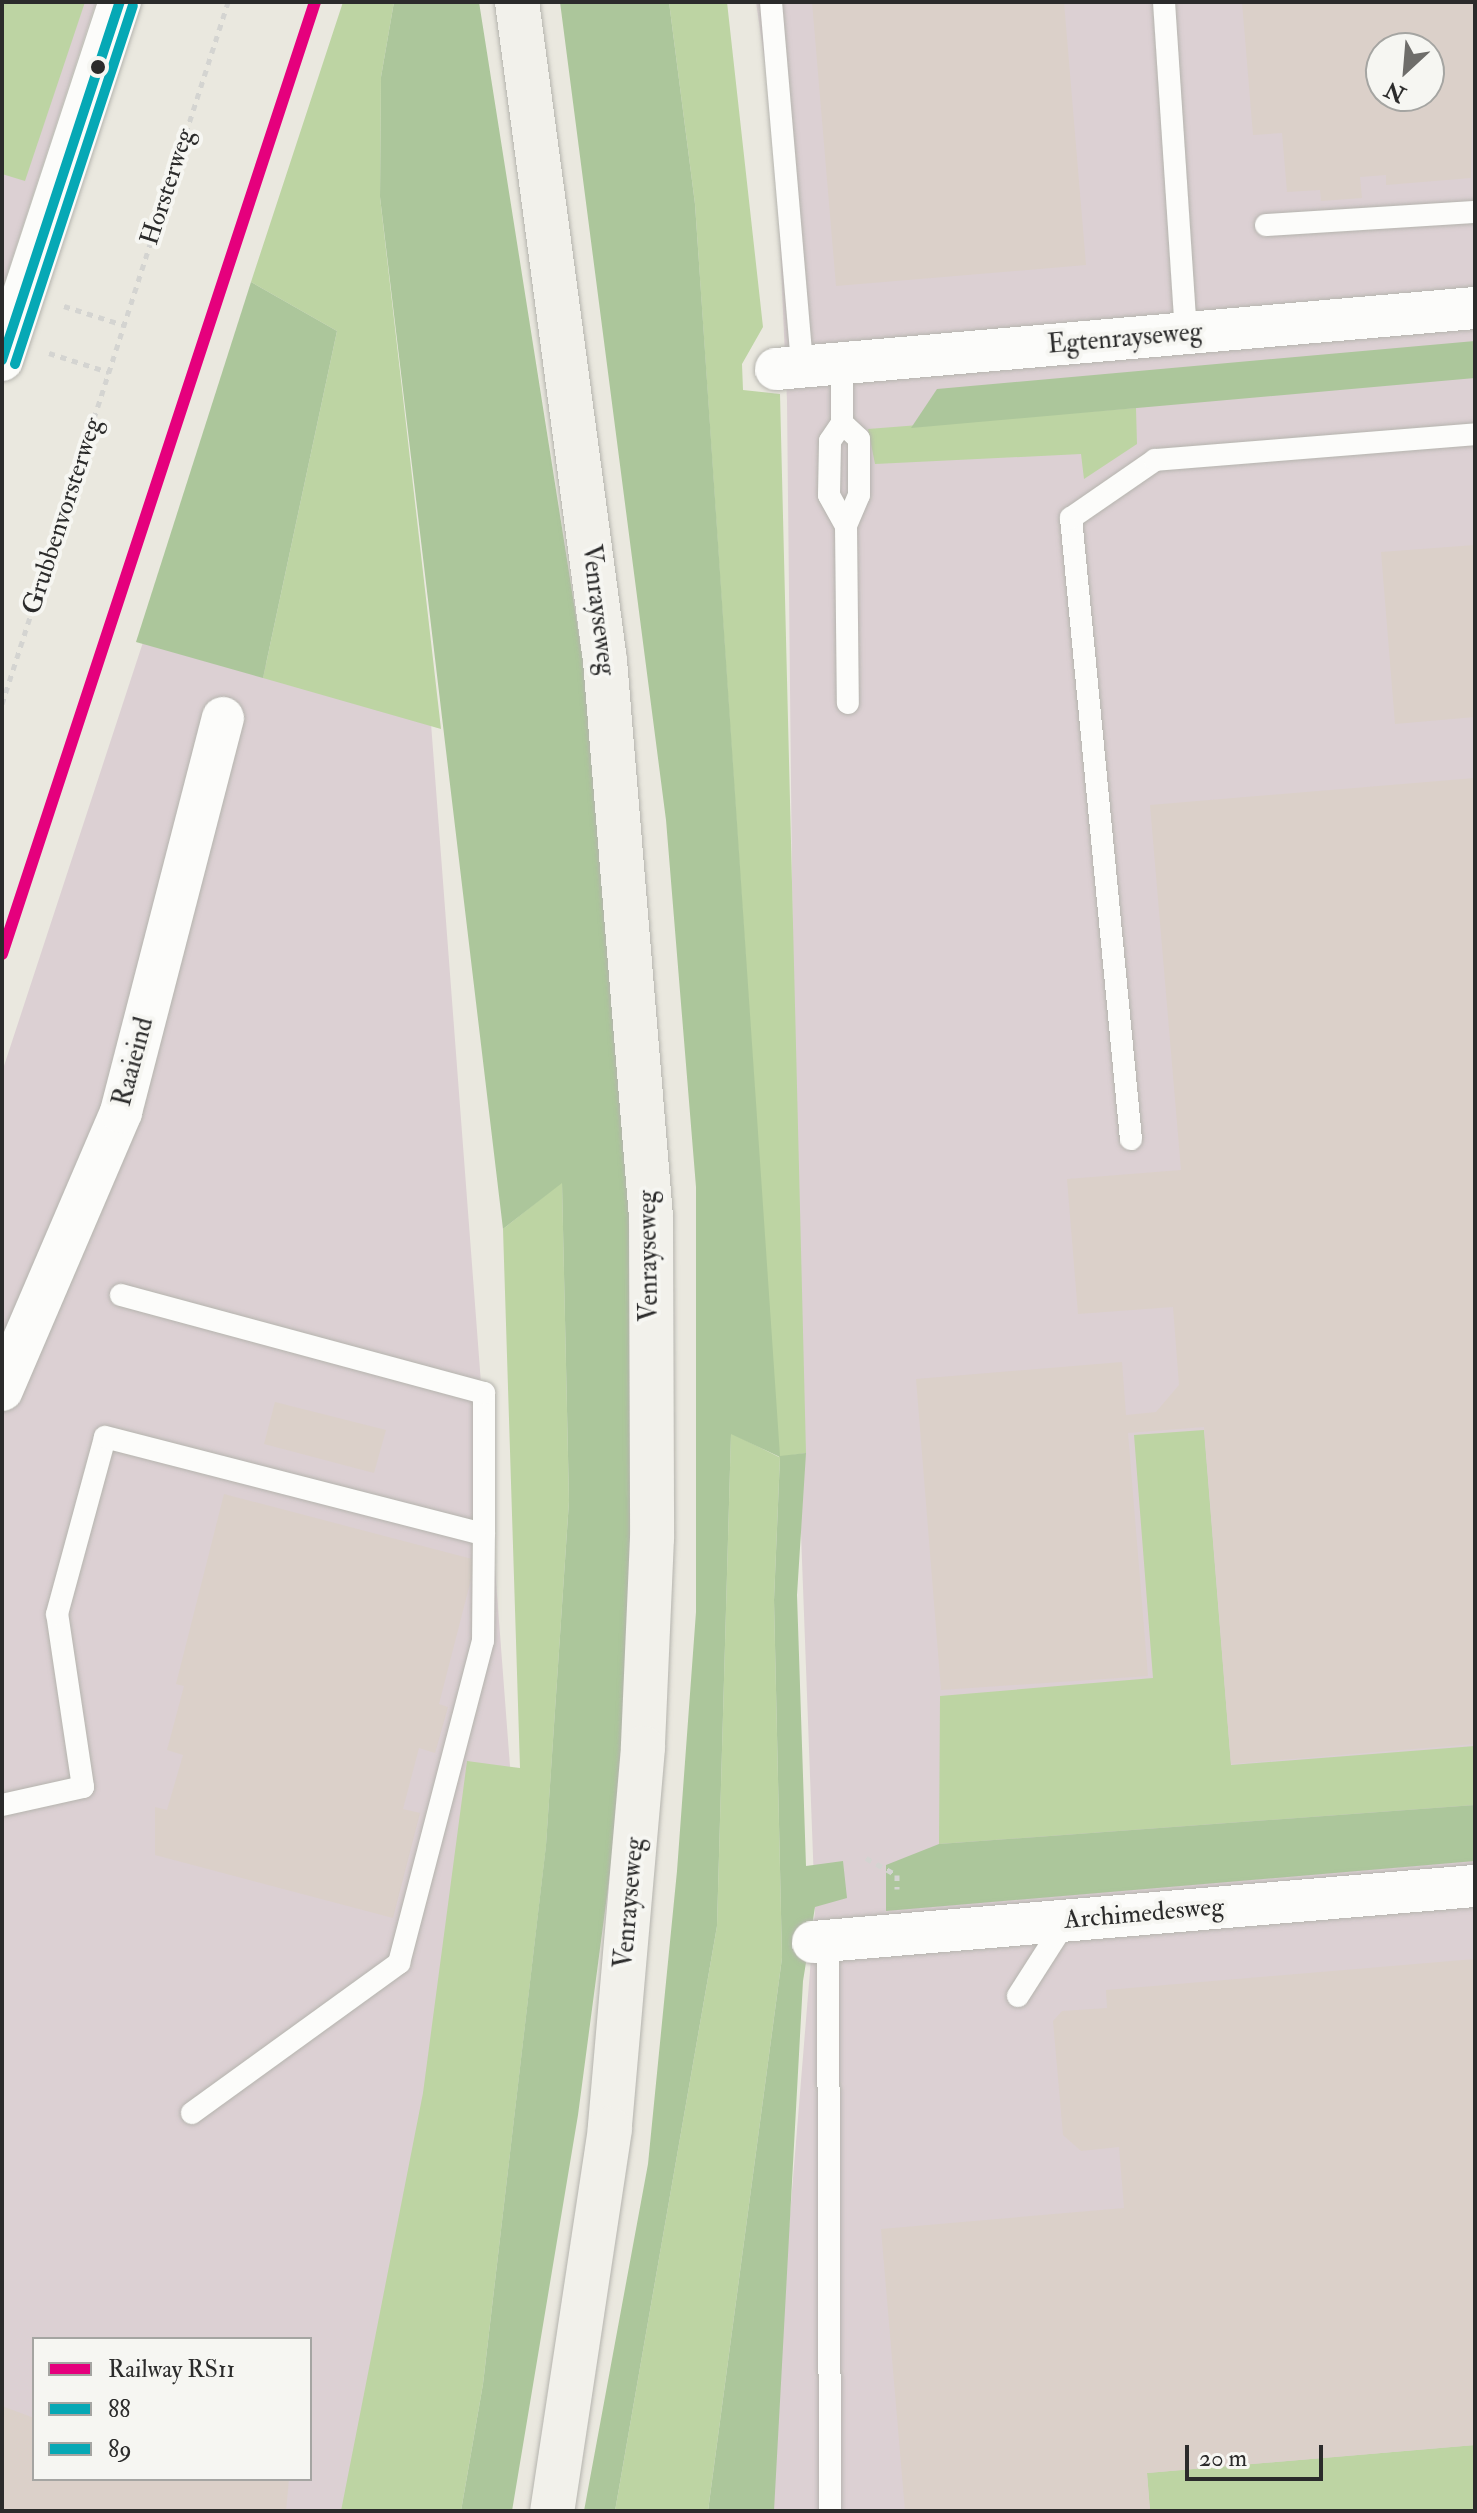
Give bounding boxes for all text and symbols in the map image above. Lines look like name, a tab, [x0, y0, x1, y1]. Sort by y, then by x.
north arrow	[1365, 32, 1445, 112]
unlabelled marker	[90, 59, 106, 75]
text: N	[1380, 75, 1410, 109]
street label: Horsterweg	[135, 125, 201, 249]
street label: Egtenrayseweg	[1046, 317, 1204, 361]
street label: Grubbenvorsterweg	[16, 414, 110, 618]
street label: Venrayseweg	[575, 543, 621, 677]
street label: Raaieind	[107, 1014, 161, 1110]
street label: Venrayseweg	[632, 1190, 666, 1322]
street label: Venrayseweg	[609, 1836, 651, 1970]
street label: Archimedesweg	[1063, 1891, 1225, 1937]
legend	[32, 2337, 312, 2481]
text: Railway RS11	[108, 2354, 235, 2385]
text: 88	[108, 2394, 131, 2425]
scale bar	[1189, 2429, 1327, 2479]
text: 89	[108, 2434, 132, 2465]
text: 20 m	[1199, 2443, 1247, 2474]

